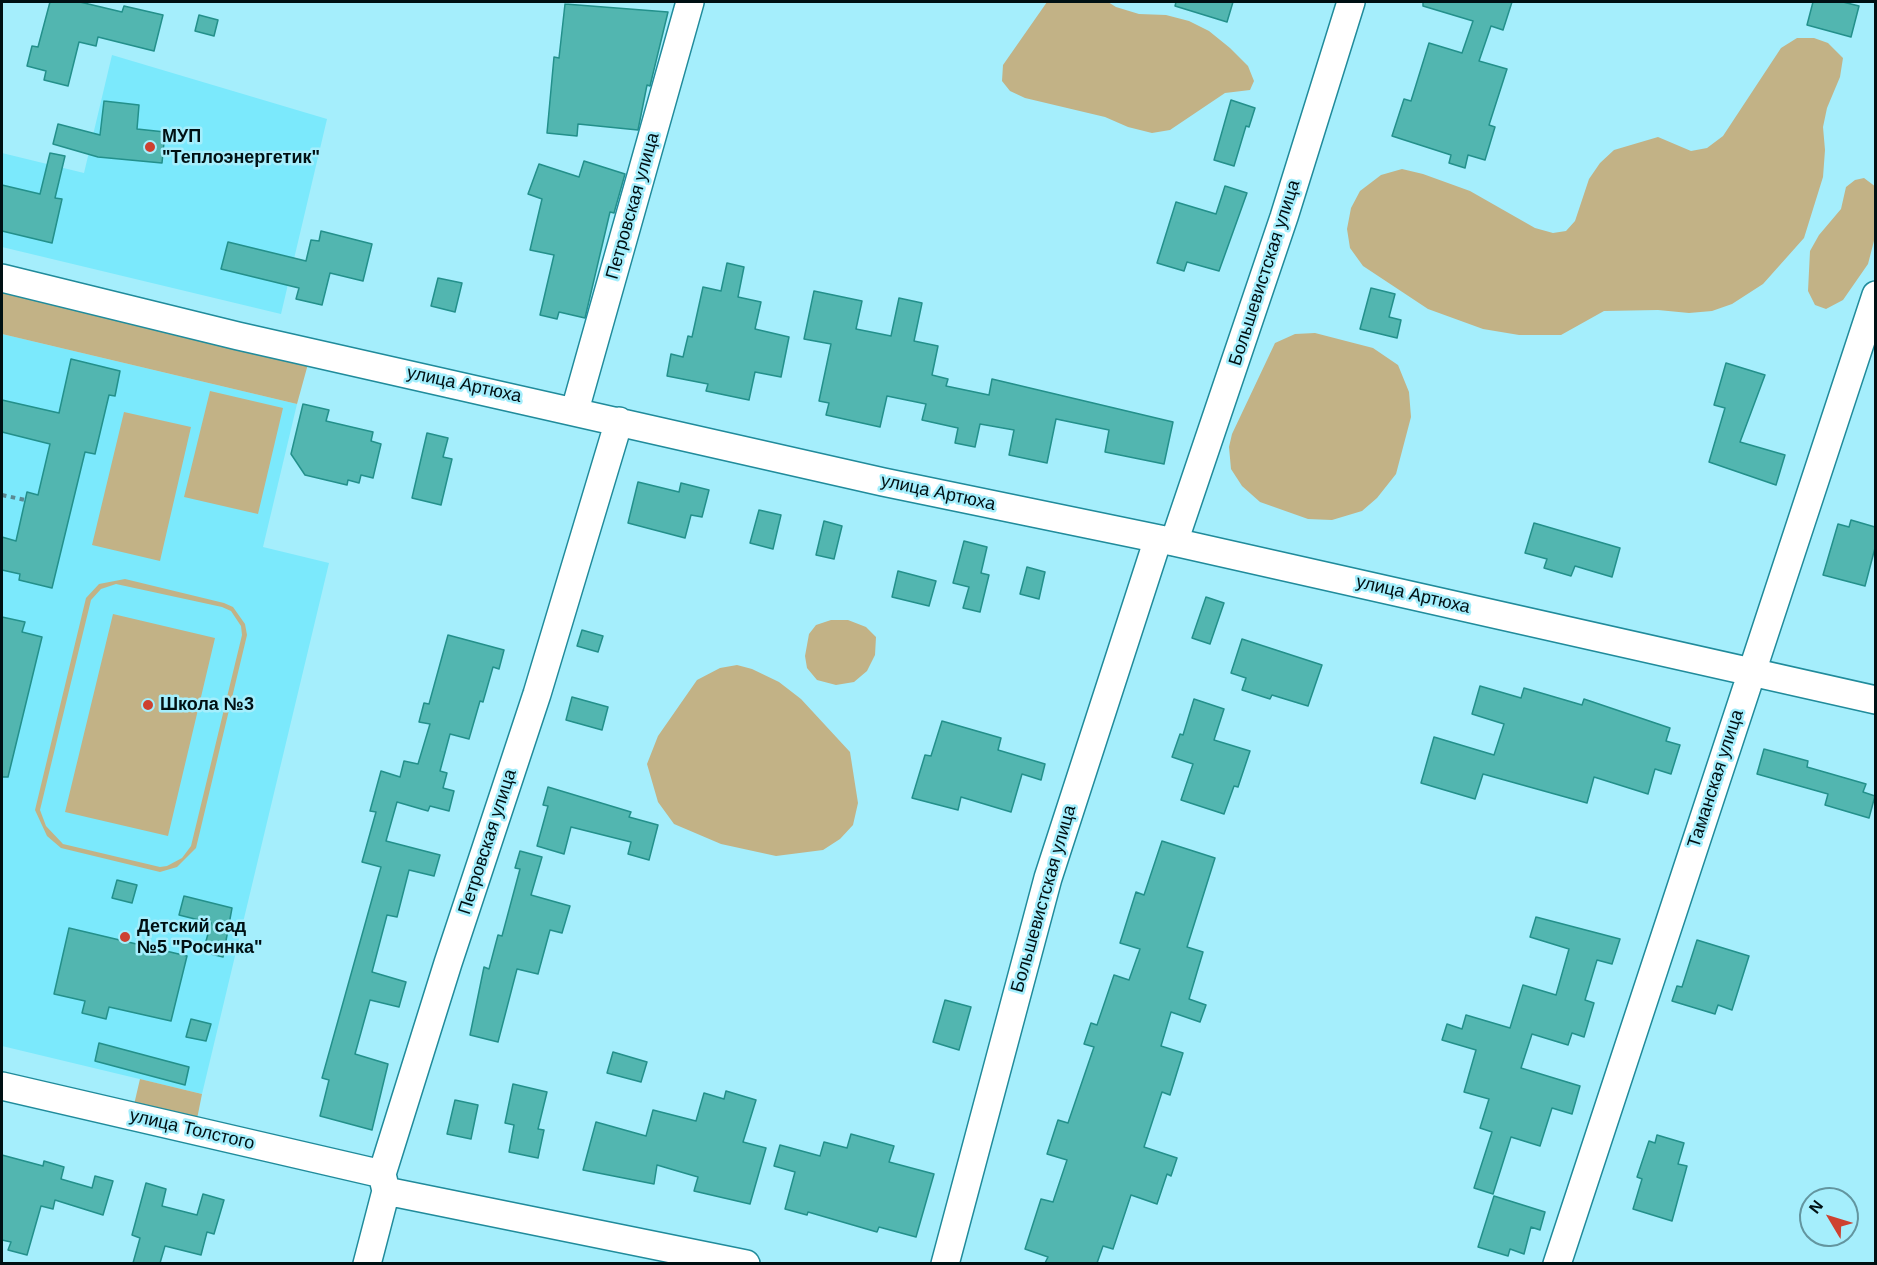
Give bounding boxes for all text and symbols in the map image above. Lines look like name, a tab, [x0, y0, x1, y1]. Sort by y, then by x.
place label: МУП "Теплоэнергетик"	[162, 126, 320, 168]
street label: Петровская улица	[602, 130, 664, 282]
marker: МУП "Теплоэнергетик"	[143, 140, 157, 154]
street label: Большевистская улица	[1225, 177, 1305, 369]
street label: улица Артюха	[405, 362, 523, 408]
street label: улица Артюха	[879, 470, 997, 516]
street label: улица Артюха	[1354, 571, 1472, 619]
place label: Школа №3	[160, 694, 254, 716]
marker: Школа №3	[141, 698, 155, 712]
street label: Таманская улица	[1683, 707, 1749, 851]
street label: Петровская улица	[454, 767, 522, 917]
street label: Большевистская улица	[1007, 803, 1081, 995]
place label: Детский сад №5 "Росинка"	[137, 916, 262, 958]
marker: Детский сад №5 "Росинка"	[118, 930, 132, 944]
street label: улица Толстого	[127, 1105, 257, 1155]
north arrow	[1799, 1187, 1859, 1247]
text: N	[1806, 1197, 1826, 1217]

